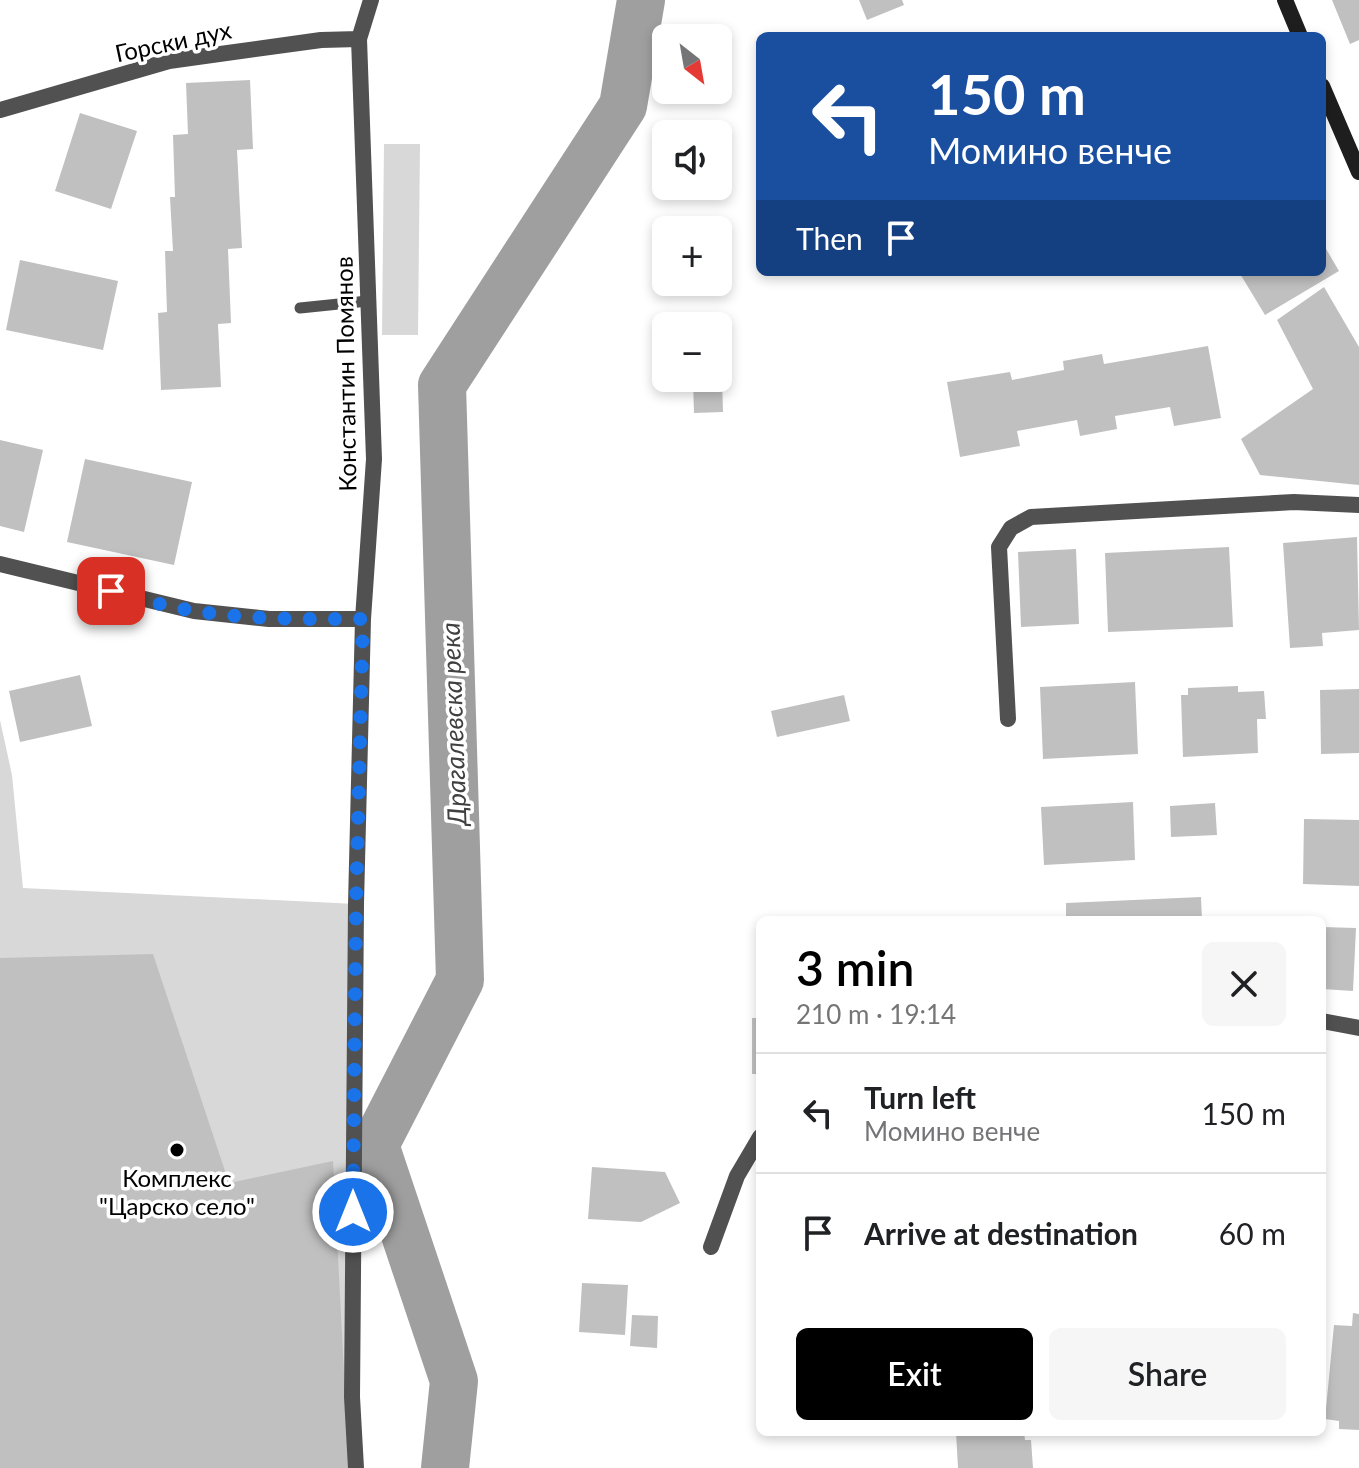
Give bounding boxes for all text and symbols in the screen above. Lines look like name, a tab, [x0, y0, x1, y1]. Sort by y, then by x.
street label: Горски дух	[112, 15, 234, 67]
north arrow	[652, 24, 732, 104]
map controls	[652, 24, 732, 392]
text: 150 m	[928, 60, 1086, 127]
icon: left	[796, 64, 900, 168]
button: sound	[652, 120, 732, 200]
text: Момино венче	[928, 128, 1172, 172]
button: +	[652, 216, 732, 296]
icon: arrive	[879, 216, 923, 260]
text: Then	[796, 220, 863, 256]
street label: Константин Помянов	[328, 256, 362, 492]
button: −	[652, 312, 732, 392]
pin	[77, 557, 145, 625]
icon: arrive	[89, 569, 133, 613]
water label: Драгалевска река	[433, 622, 473, 828]
text: 3 min	[796, 939, 914, 996]
button: close	[1202, 942, 1286, 1026]
text: 210 m · 19:14	[796, 998, 956, 1030]
text: Turn left	[864, 1079, 976, 1115]
icon: left	[796, 1091, 840, 1135]
text: 150 m	[1201, 1095, 1286, 1131]
text: Момино венче	[864, 1115, 1040, 1147]
marker: Комплекс "Царско село"	[168, 1141, 186, 1159]
place label: Комплекс "Царско село"	[99, 1163, 255, 1220]
position arrow	[311, 1170, 395, 1254]
icon: arrive	[796, 1211, 840, 1255]
text: Arrive at destination	[864, 1215, 1138, 1251]
text: 60 m	[1219, 1215, 1286, 1251]
button: Exit	[796, 1328, 1033, 1420]
button: Share	[1049, 1328, 1286, 1420]

